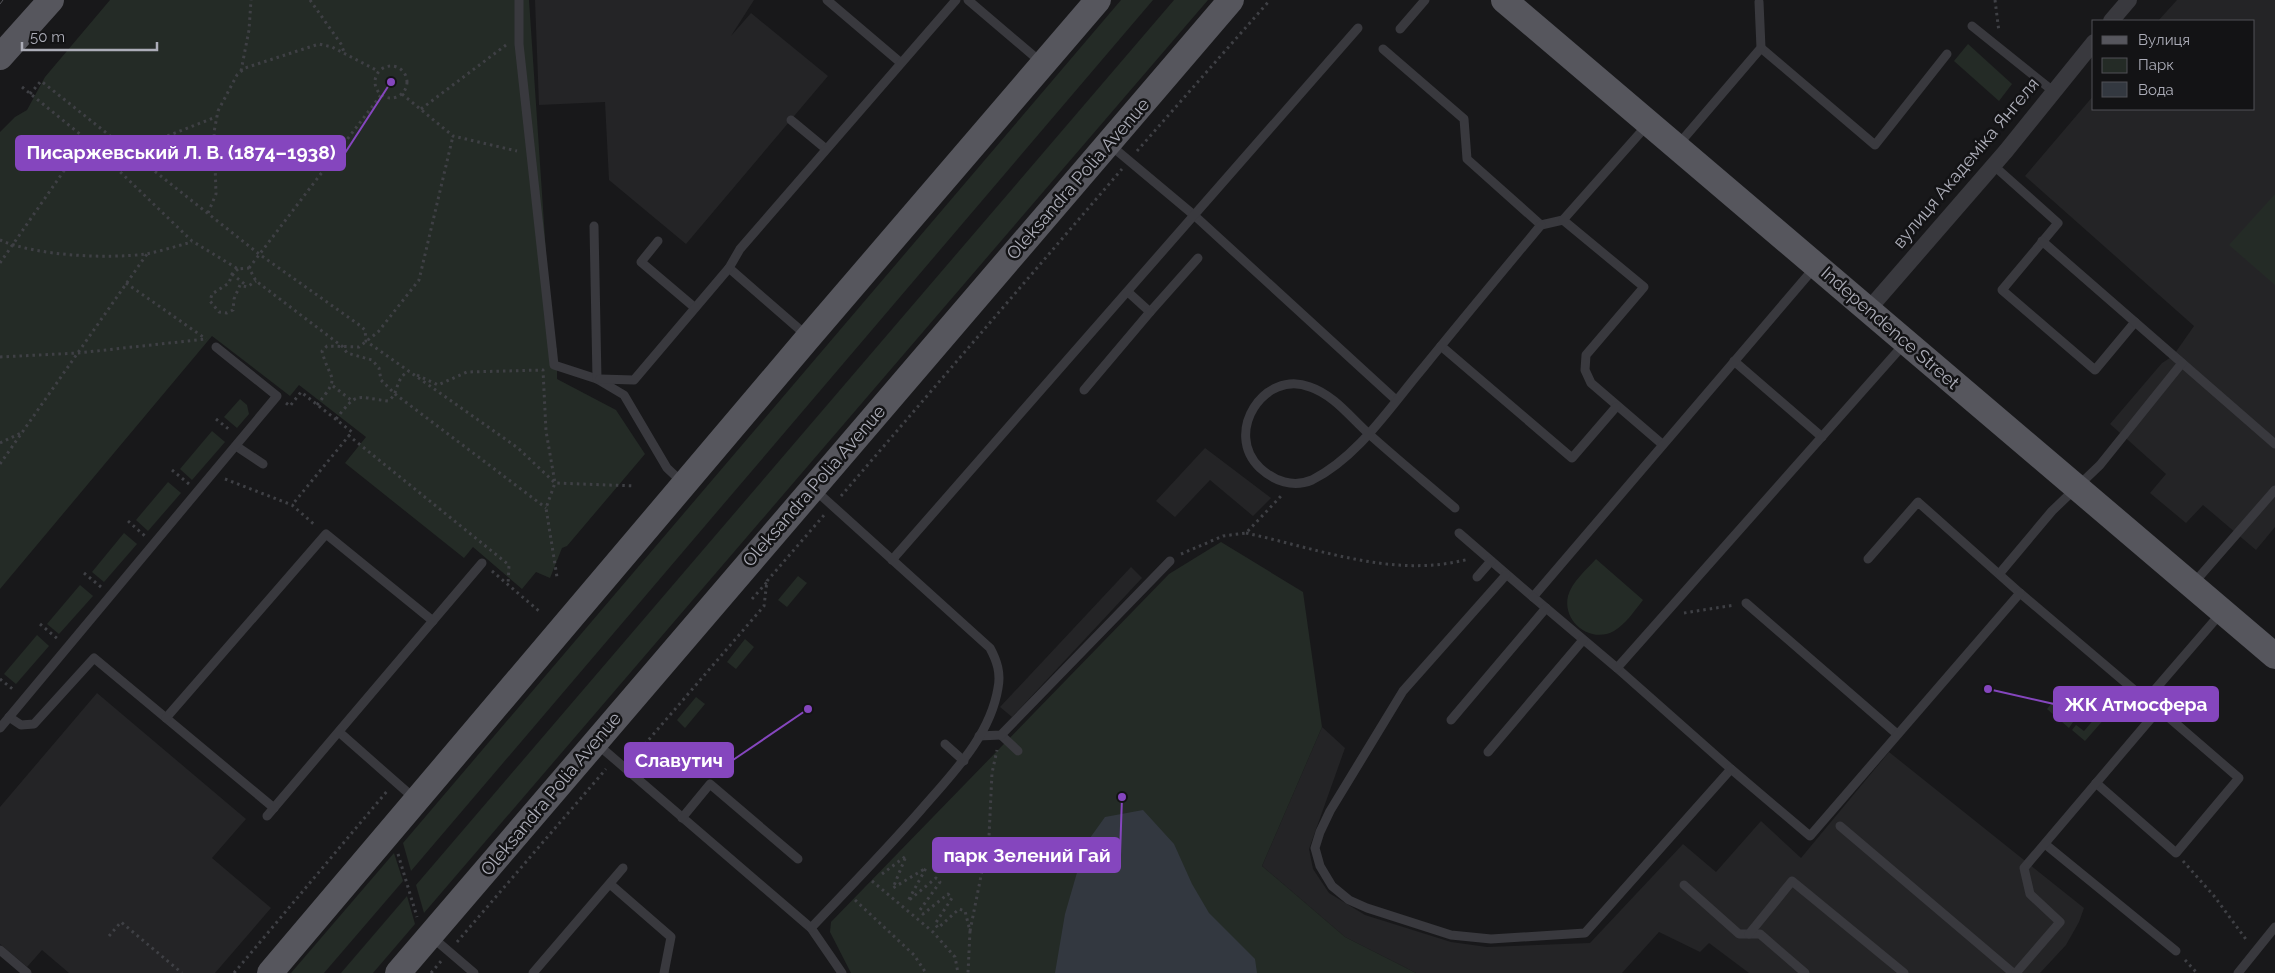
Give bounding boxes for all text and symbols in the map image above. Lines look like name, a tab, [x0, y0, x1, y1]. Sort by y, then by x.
scale bar	[22, 20, 158, 52]
legend	[2092, 20, 2255, 110]
text: 50 m	[30, 28, 65, 46]
text: Вулиця	[2138, 31, 2190, 49]
text: Парк	[2138, 56, 2174, 74]
street label: вулиця Академіка Янгеля	[1888, 73, 2043, 252]
text: Вода	[2138, 81, 2174, 99]
street label: Oleksandra Polia Avenue	[1002, 93, 1154, 264]
callout: Писаржевський Л. В. (1874–1938)	[16, 136, 345, 170]
text: Писаржевський Л. В. (1874–1938)	[26, 141, 336, 163]
street label: Independence Street	[1817, 262, 1964, 393]
street label: Oleksandra Polia Avenue	[738, 400, 890, 571]
callout: ЖК Атмосфера	[2054, 687, 2218, 721]
text: ЖК Атмосфера	[2064, 693, 2208, 715]
street label: Oleksandra Polia Avenue	[476, 707, 625, 880]
callout: Славутич	[625, 743, 733, 777]
text: Славутич	[635, 749, 723, 771]
callout: парк Зелений Гай	[933, 838, 1120, 872]
text: парк Зелений Гай	[943, 844, 1111, 866]

